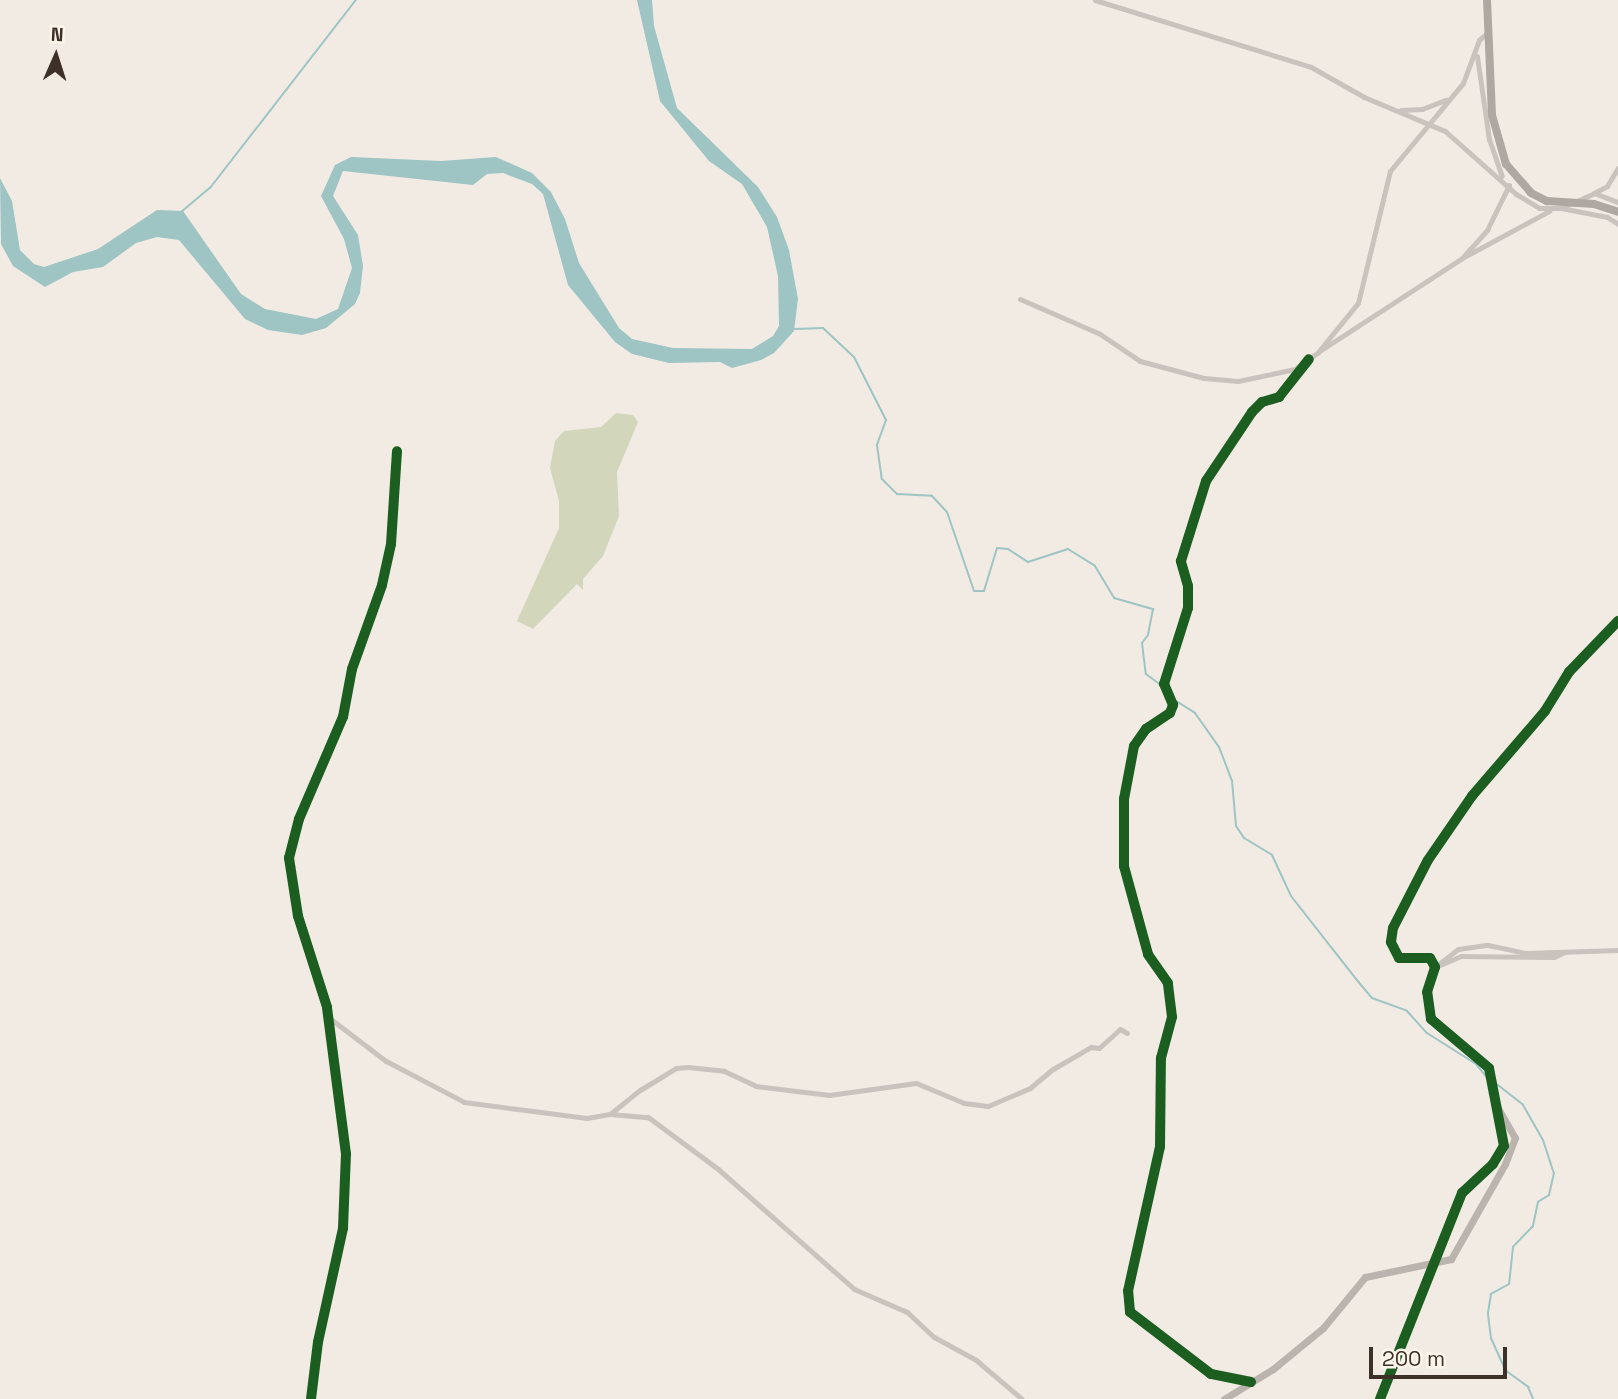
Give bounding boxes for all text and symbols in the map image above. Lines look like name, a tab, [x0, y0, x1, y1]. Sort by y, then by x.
north arrow	[21, 21, 91, 91]
text: N	[50, 22, 64, 47]
scale bar	[1373, 1332, 1511, 1376]
text: 200 m	[1382, 1345, 1445, 1372]

